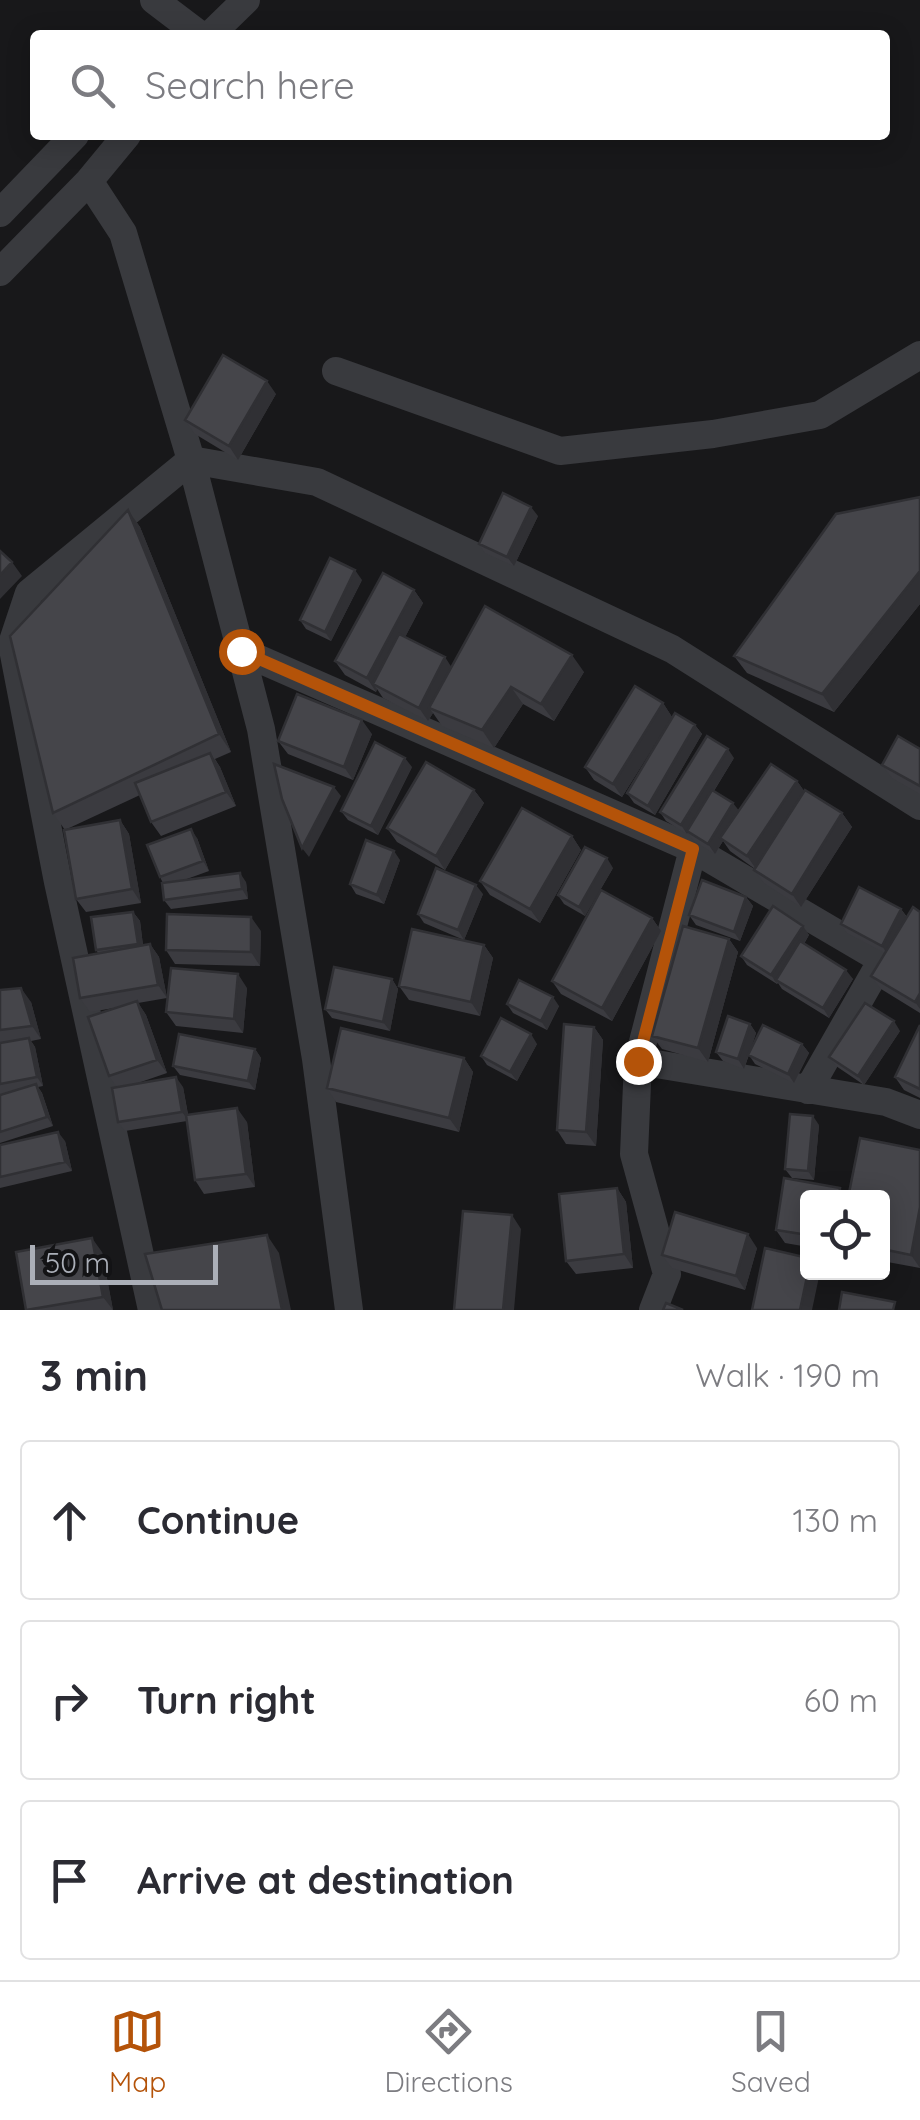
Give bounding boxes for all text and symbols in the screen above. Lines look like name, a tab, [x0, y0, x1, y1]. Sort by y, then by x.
search box	[30, 30, 890, 140]
icon: search	[65, 58, 120, 113]
text: Search here	[145, 61, 355, 109]
route start	[219, 629, 265, 675]
route end	[616, 1039, 662, 1085]
map controls	[800, 1190, 890, 1280]
button: locate	[800, 1190, 890, 1280]
scale bar	[30, 1240, 218, 1284]
text: 50 m	[45, 1245, 110, 1280]
text: 3 min	[40, 1349, 148, 1402]
text: Walk · 190 m	[695, 1355, 880, 1395]
icon: ahead	[42, 1493, 97, 1548]
text: Continue	[137, 1496, 299, 1544]
text: 130 m	[792, 1500, 878, 1540]
icon: right	[42, 1673, 97, 1728]
text: Turn right	[137, 1676, 316, 1724]
text: 60 m	[804, 1680, 878, 1720]
icon: arrive	[42, 1853, 97, 1908]
text: Arrive at destination	[137, 1856, 514, 1904]
tab: Map	[109, 2004, 166, 2099]
tab: Directions	[384, 2004, 513, 2099]
tab: Saved	[731, 2004, 811, 2099]

